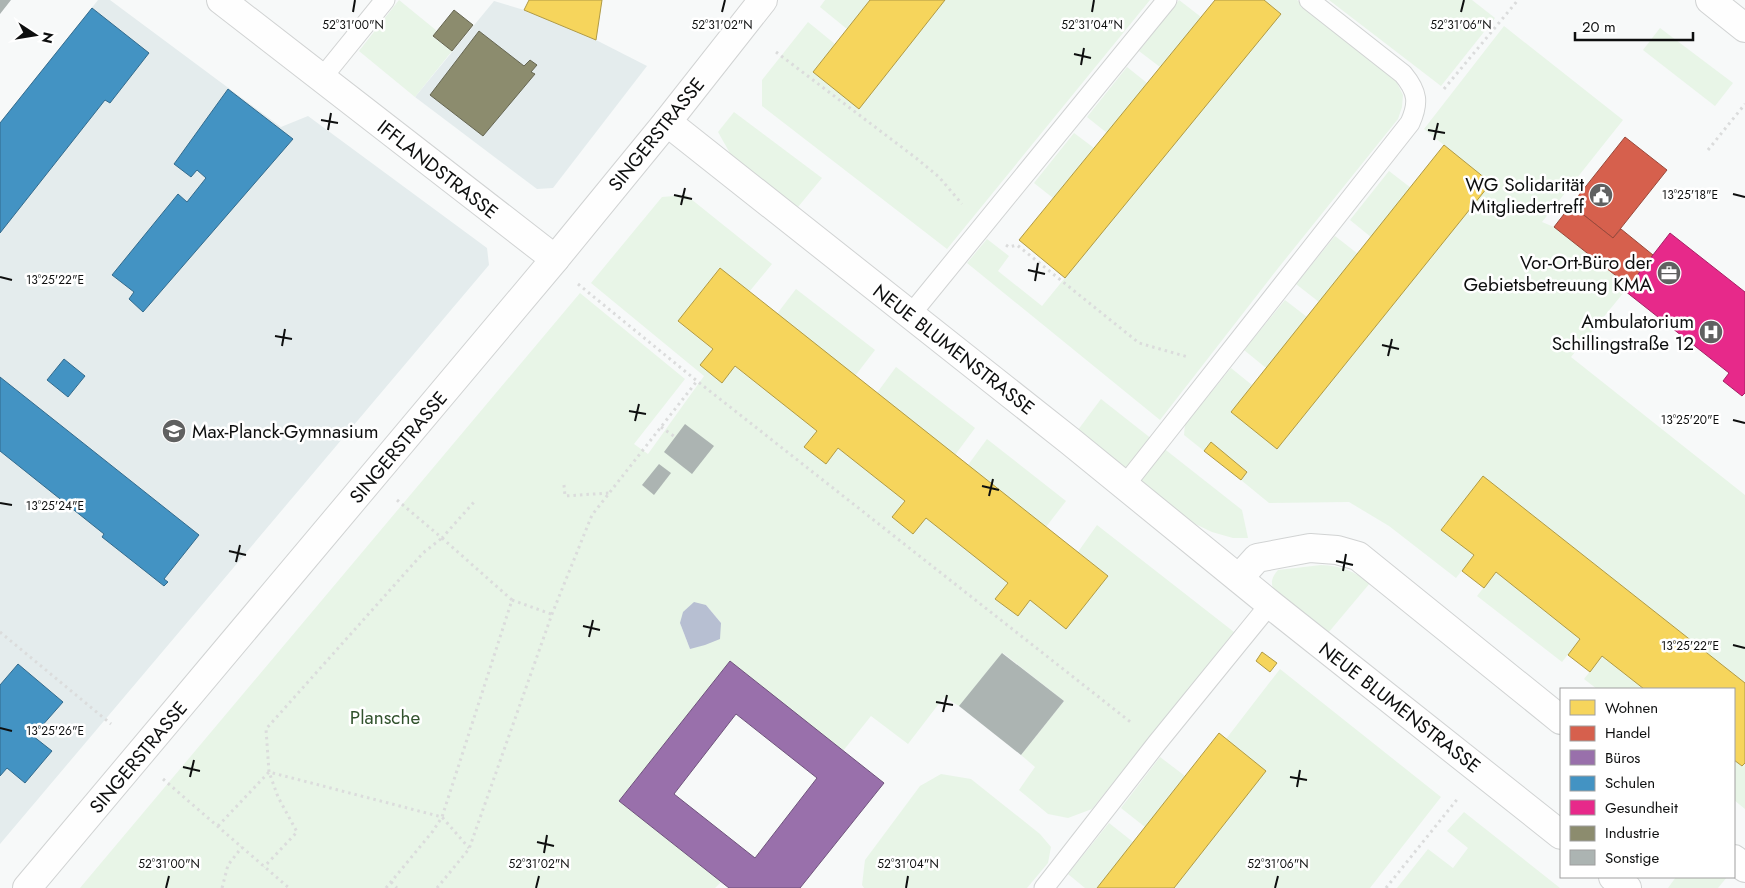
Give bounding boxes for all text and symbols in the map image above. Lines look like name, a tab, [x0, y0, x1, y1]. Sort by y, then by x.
north arrow	[10, 10, 60, 60]
scale bar	[1575, 10, 1692, 42]
text: 52°31'00"N	[322, 16, 384, 34]
text: 52°31'02"N	[691, 16, 753, 34]
text: 52°31'04"N	[1061, 16, 1123, 34]
text: 52°31'06"N	[1430, 16, 1492, 34]
text: 20 m	[1582, 16, 1616, 38]
text: N	[37, 30, 59, 45]
street label: SINGERSTRASSE	[602, 72, 711, 197]
street label: IFFLANDSTRASSE	[372, 114, 504, 225]
place label: WG Solidarität Mitgliedertreff	[1465, 171, 1585, 220]
public building icon: WG Solidarität Mitgliedertreff	[1588, 182, 1614, 208]
text: 13°25'18"E	[1662, 186, 1718, 204]
place label: Vor-Ort-Büro der Gebietsbetreuung KMA	[1463, 249, 1652, 298]
office icon: Vor-Ort-Büro der Gebietsbetreuung KMA	[1656, 260, 1682, 286]
text: 13°25'22"E	[26, 271, 84, 289]
street label: NEUE BLUMENSTRASSE	[867, 278, 1040, 421]
place label: Ambulatorium Schillingstraße 12	[1552, 308, 1694, 357]
hospital icon: Ambulatorium Schillingstraße 12	[1698, 319, 1724, 345]
street label: SINGERSTRASSE	[343, 385, 453, 509]
text: 13°25'20"E	[1661, 411, 1719, 429]
school or university icon: Max-Planck-Gymnasium	[161, 418, 187, 444]
place label: Max-Planck-Gymnasium	[192, 418, 379, 445]
text: 13°25'24"E	[26, 497, 84, 515]
street label: NEUE BLUMENSTRASSE	[1313, 636, 1486, 779]
text: 13°25'22"E	[1661, 637, 1719, 655]
legend	[1560, 688, 1735, 878]
street label: SINGERSTRASSE	[83, 695, 193, 819]
text: Wohnen	[1605, 697, 1658, 719]
park label: Plansche	[350, 704, 420, 731]
text: 13°25'26"E	[26, 722, 84, 740]
text: Handel	[1605, 722, 1651, 744]
text: Büros	[1605, 747, 1640, 769]
text: Schulen	[1605, 772, 1655, 794]
text: Gesundheit	[1605, 797, 1678, 819]
text: Industrie	[1605, 822, 1660, 844]
text: Sonstige	[1605, 847, 1659, 869]
text: 52°31'00"N	[138, 855, 200, 873]
text: 52°31'02"N	[508, 855, 570, 873]
text: 52°31'04"N	[877, 855, 939, 873]
text: 52°31'06"N	[1247, 855, 1309, 873]

